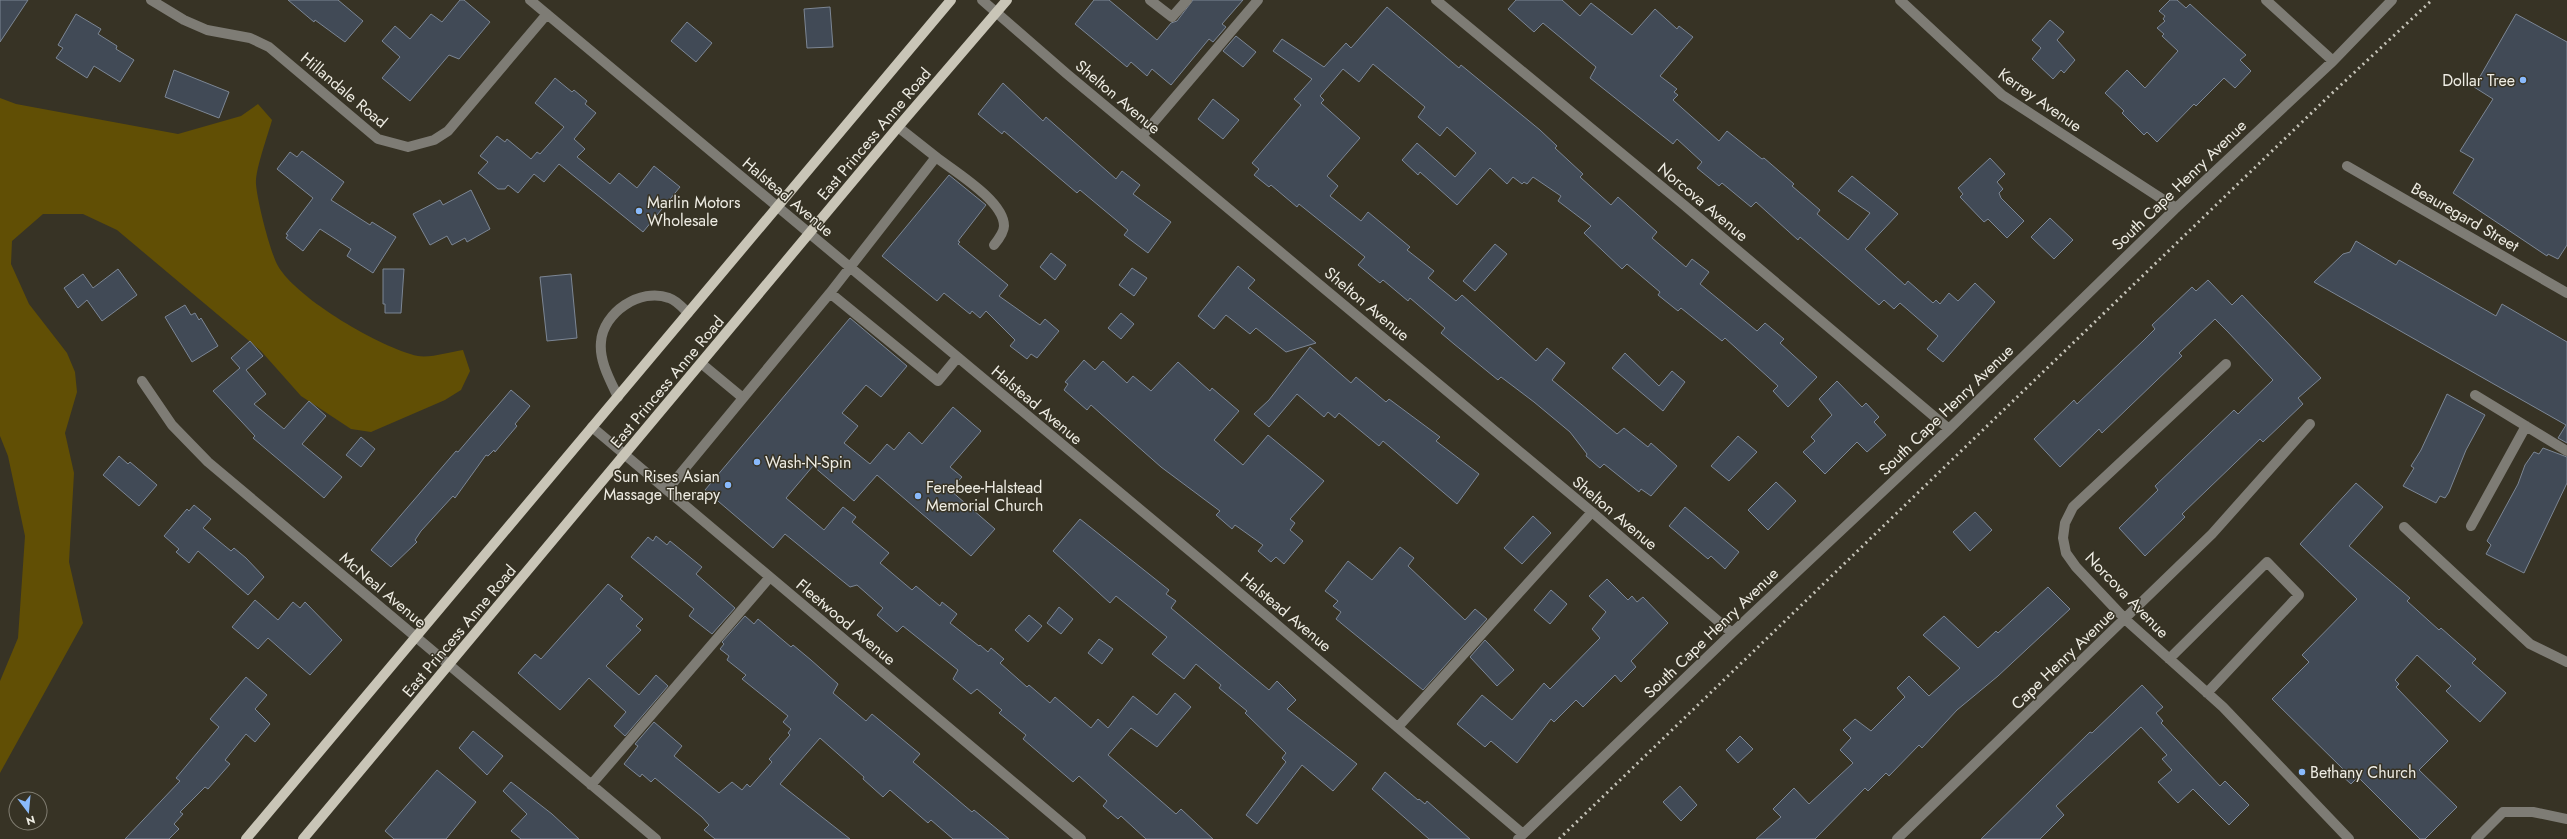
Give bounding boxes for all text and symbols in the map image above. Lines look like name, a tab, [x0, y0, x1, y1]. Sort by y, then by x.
street label: Hillandale Road	[296, 47, 392, 133]
street label: Shelton Avenue	[1070, 55, 1166, 139]
street label: East Princess Anne Road	[812, 63, 936, 205]
street label: Kerrey Avenue	[1994, 63, 2086, 137]
place label: Dollar Tree	[2442, 69, 2515, 92]
marker: Dollar Tree	[2518, 75, 2528, 85]
street label: South Cape Henry Avenue	[2106, 114, 2252, 256]
street label: Halstead Avenue	[737, 152, 839, 242]
street label: Norcova Avenue	[1653, 157, 1753, 247]
street label: Beauregard Street	[2407, 177, 2523, 257]
place label: Marlin Motors Wholesale	[647, 191, 740, 232]
marker: Marlin Motors Wholesale	[634, 206, 644, 216]
street label: Shelton Avenue	[1319, 262, 1415, 346]
street label: East Princess Anne Road	[605, 311, 729, 453]
street label: South Cape Henry Avenue	[1873, 339, 2019, 481]
street label: Halstead Avenue	[986, 360, 1088, 450]
place label: Wash-N-Spin	[765, 451, 851, 474]
marker: Wash-N-Spin	[752, 457, 762, 467]
place label: Sun Rises Asian Massage Therapy	[603, 465, 721, 506]
street label: Shelton Avenue	[1567, 471, 1663, 555]
place label: Ferebee-Halstead Memorial Church	[926, 476, 1043, 517]
marker: Sun Rises Asian Massage Therapy	[723, 480, 733, 490]
marker: Ferebee-Halstead Memorial Church	[913, 491, 923, 501]
street label: McNeal Avenue	[335, 547, 431, 633]
street label: Norcova Avenue	[2080, 547, 2174, 643]
street label: East Princess Anne Road	[397, 560, 521, 702]
street label: South Cape Henry Avenue	[1638, 562, 1784, 704]
street label: Halstead Avenue	[1235, 567, 1337, 657]
street label: Fleetwood Avenue	[791, 573, 901, 671]
street label: Cape Henry Avenue	[2006, 603, 2120, 715]
place label: Bethany Church	[2310, 761, 2416, 784]
marker: Bethany Church	[2297, 767, 2307, 777]
north arrow	[8, 791, 48, 831]
text: N	[24, 812, 37, 830]

